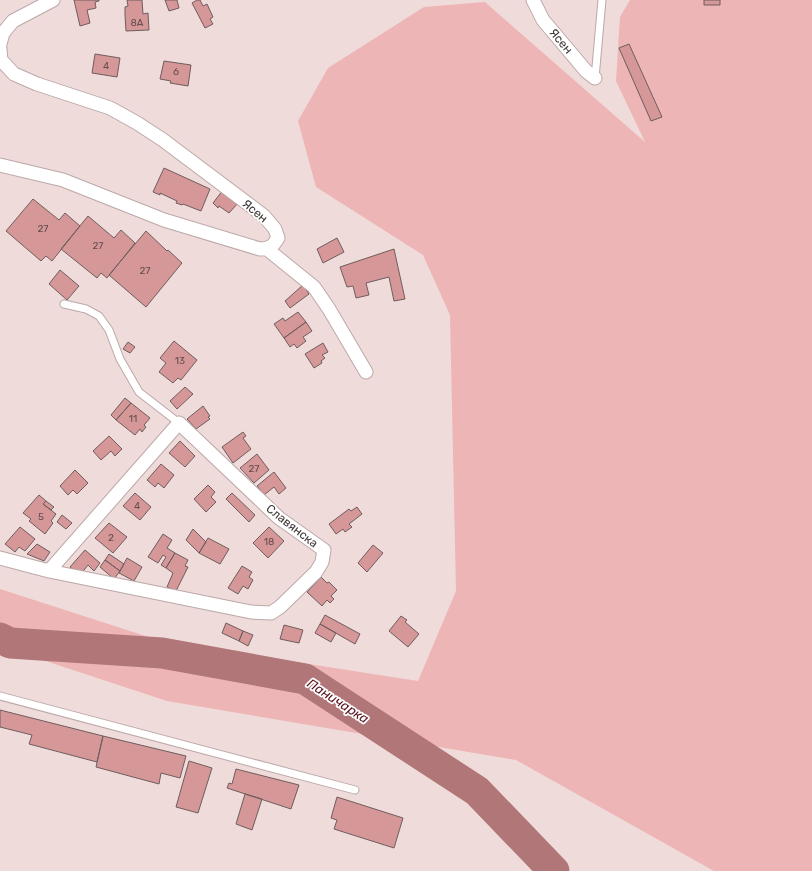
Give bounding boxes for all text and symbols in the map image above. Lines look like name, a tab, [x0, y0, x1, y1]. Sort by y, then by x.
house number: 8А	[130, 17, 144, 29]
street label: Ясен	[546, 26, 576, 56]
house number: 4	[103, 60, 109, 72]
house number: 6	[173, 66, 179, 78]
street label: Ясен	[240, 196, 270, 226]
house number: 27	[38, 223, 49, 235]
house number: 27	[93, 240, 104, 252]
house number: 27	[140, 265, 151, 277]
house number: 13	[175, 355, 185, 367]
house number: 11	[129, 413, 137, 425]
house number: 27	[249, 463, 260, 475]
house number: 4	[134, 500, 140, 512]
street label: Славянска	[263, 501, 321, 551]
house number: 5	[38, 511, 44, 523]
house number: 2	[108, 532, 114, 544]
house number: 18	[264, 536, 274, 548]
water label: Паничарка	[305, 676, 372, 726]

